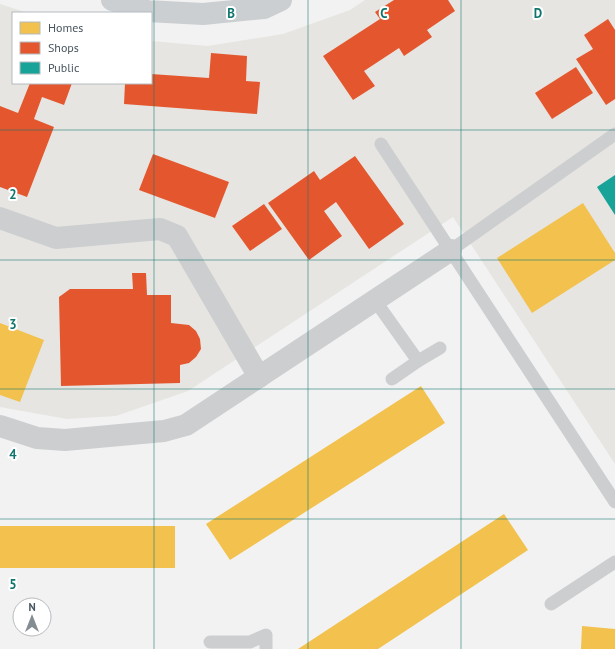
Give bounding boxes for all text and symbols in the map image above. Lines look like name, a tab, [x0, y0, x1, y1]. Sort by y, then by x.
text: B	[227, 5, 235, 22]
text: C	[380, 5, 388, 22]
text: D	[534, 5, 542, 22]
legend	[12, 12, 152, 84]
text: Homes	[48, 20, 83, 35]
text: Shops	[48, 40, 79, 55]
text: Public	[48, 60, 80, 75]
text: 2	[9, 186, 17, 203]
text: 3	[9, 316, 17, 333]
text: 4	[9, 446, 17, 463]
text: 5	[9, 576, 17, 593]
north arrow	[12, 597, 52, 637]
text: N	[28, 600, 36, 614]

